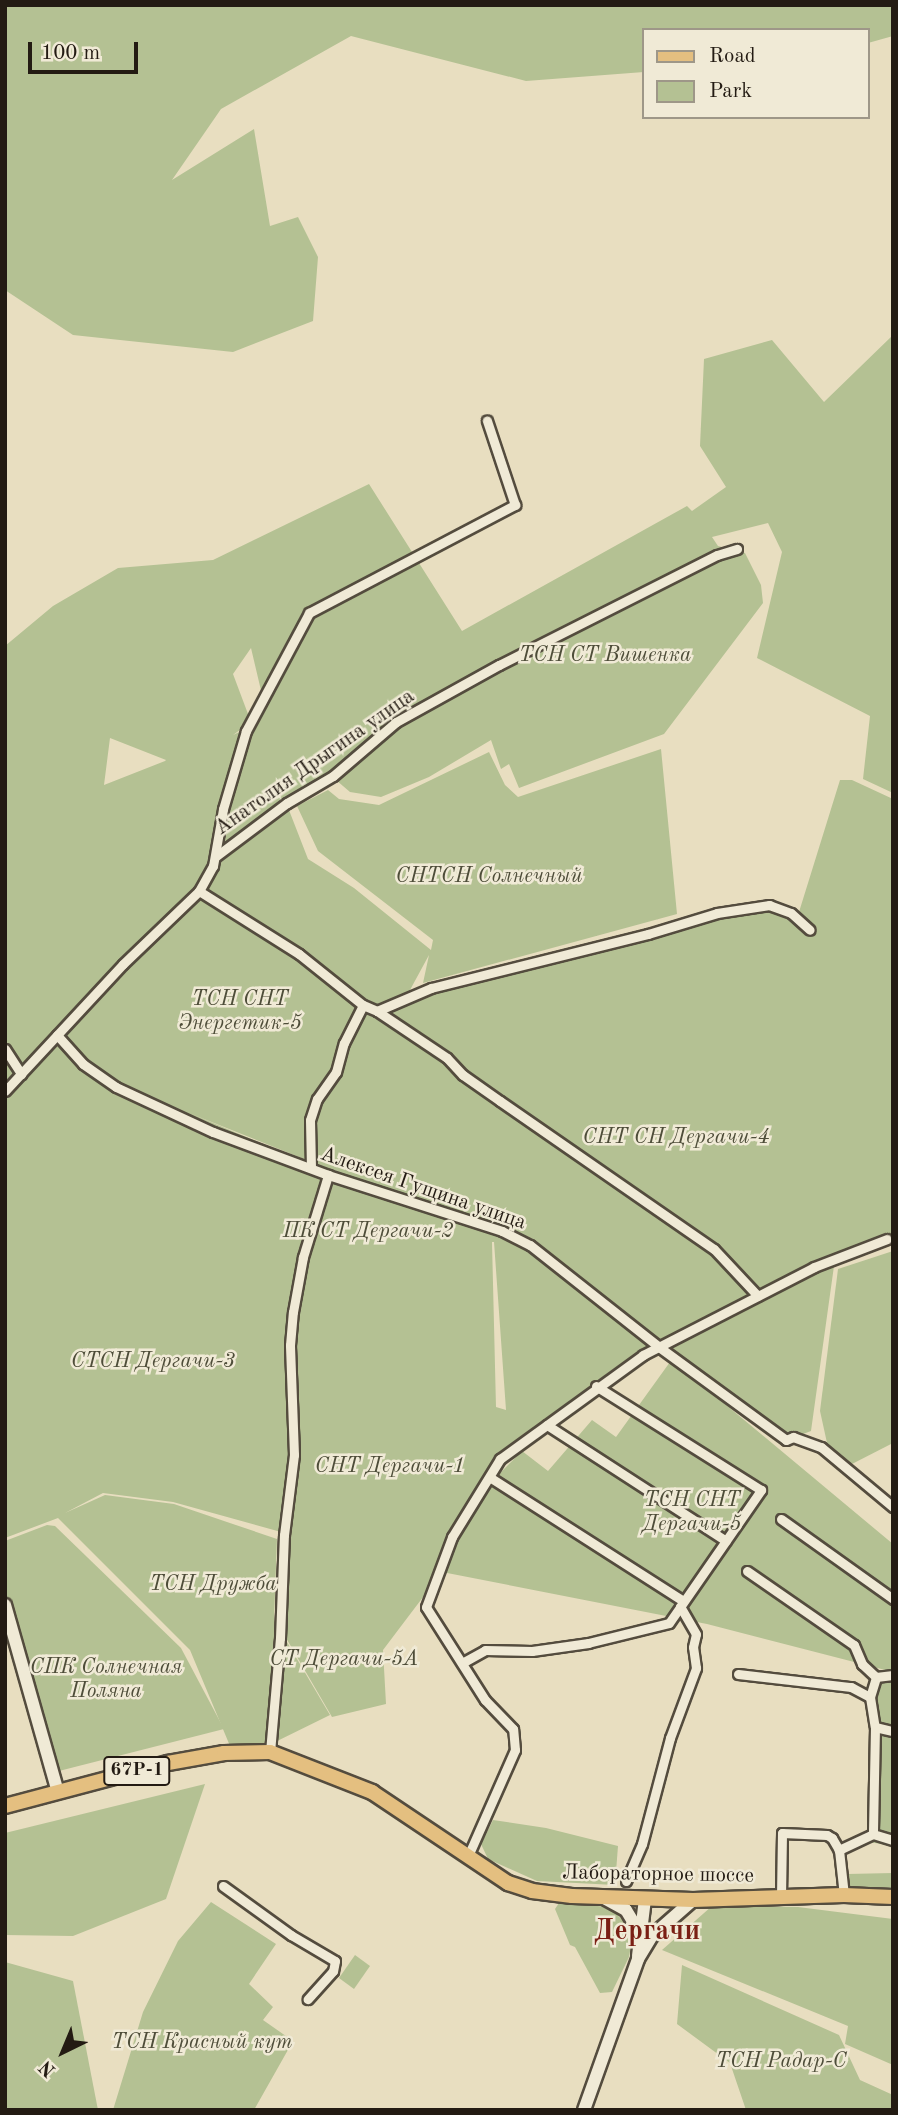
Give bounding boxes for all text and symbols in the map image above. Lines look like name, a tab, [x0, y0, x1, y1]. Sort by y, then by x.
scale bar	[32, 28, 142, 72]
legend	[642, 28, 870, 119]
text: 100 m	[41, 43, 100, 64]
text: Road	[709, 46, 756, 67]
text: Park	[709, 81, 752, 102]
park label: ТСН СТ Вишенка	[519, 643, 691, 669]
street label: Анатолия Дрыгина улица	[210, 684, 420, 842]
park label: СНТСН Солнечный	[395, 864, 583, 890]
park label: ТСН СНТ Энергетик-5	[178, 987, 302, 1037]
park label: СНТ СН Дергачи-4	[582, 1125, 770, 1151]
street label: Алексея Гущина улица	[317, 1142, 529, 1236]
park label: ПК СТ Дергачи-2	[283, 1219, 453, 1245]
park label: СТСН Дергачи-3	[71, 1349, 235, 1375]
park label: СНТ Дергачи-1	[315, 1454, 465, 1480]
park label: ТСН СНТ Дергачи-5	[642, 1488, 742, 1538]
park label: ТСН Дружба	[150, 1572, 276, 1598]
park label: СТ Дергачи-5А	[270, 1647, 418, 1673]
park label: СПК Солнечная Поляна	[30, 1655, 182, 1705]
road number: 67Р-1	[102, 1756, 172, 1786]
street label: Лабораторное шоссе	[562, 1861, 754, 1889]
district label: Дергачи	[594, 1915, 700, 1949]
north arrow	[28, 2017, 98, 2087]
park label: ТСН Красный кут	[112, 2030, 292, 2056]
park label: ТСН Радар-С	[715, 2049, 847, 2075]
text: N	[37, 2056, 60, 2080]

